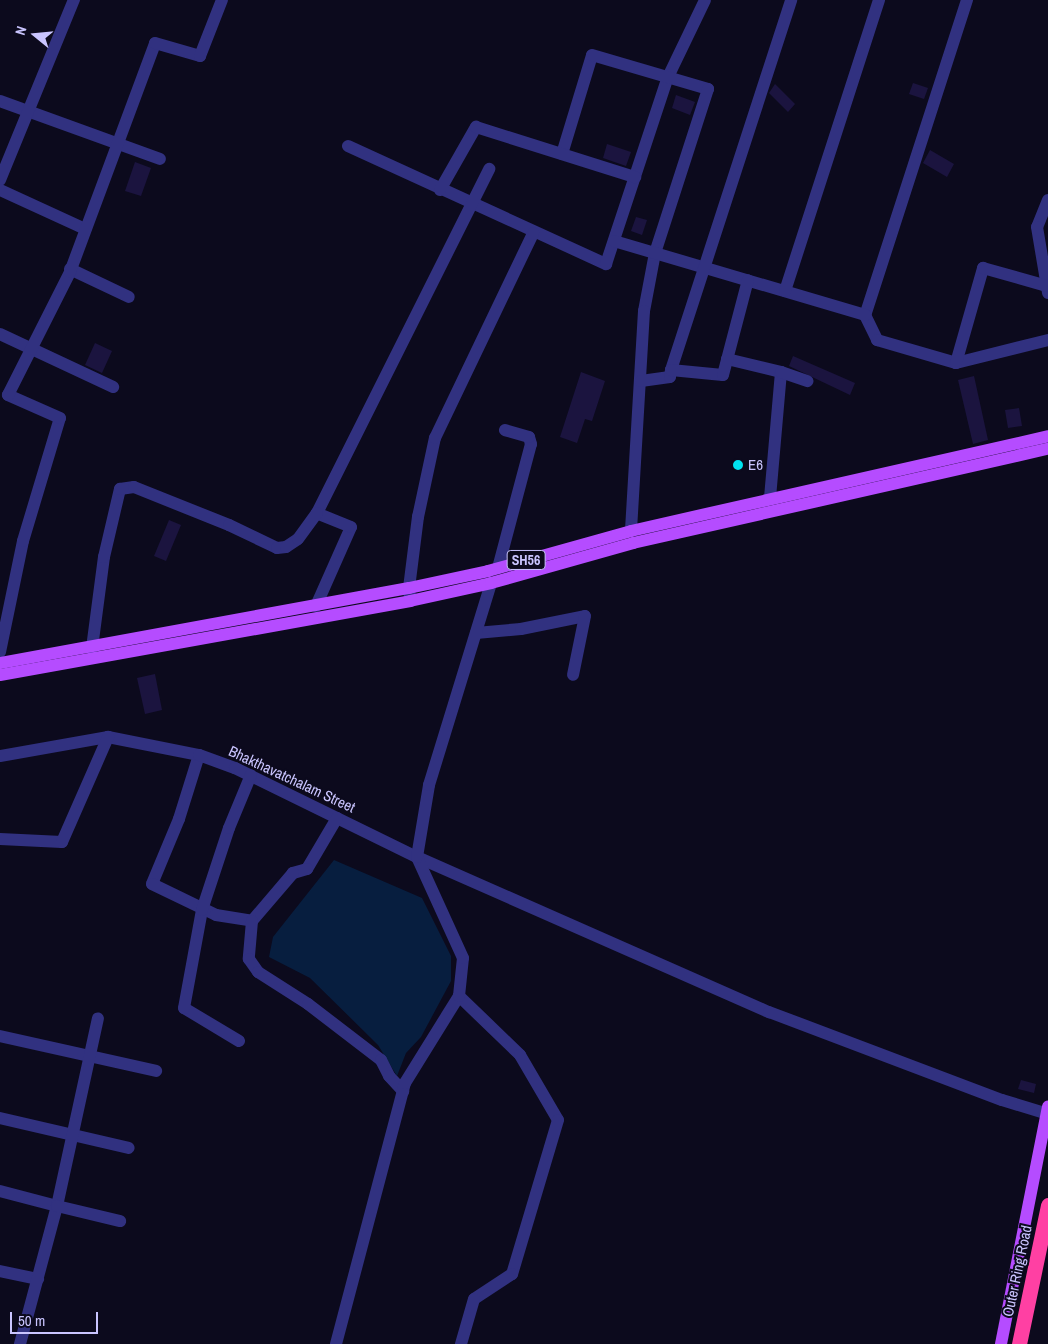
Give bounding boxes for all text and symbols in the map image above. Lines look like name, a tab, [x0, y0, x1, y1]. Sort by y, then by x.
north arrow	[10, 10, 60, 60]
text: N	[11, 24, 30, 37]
place label: E6	[748, 456, 763, 474]
marker: E6	[732, 459, 744, 471]
road number: SH56	[506, 548, 546, 572]
street label: Bhakthavatchalam Street	[226, 742, 358, 816]
street label: Outer Ring Road	[999, 1224, 1035, 1318]
scale bar	[12, 1302, 100, 1334]
text: 50 m	[18, 1310, 45, 1331]

